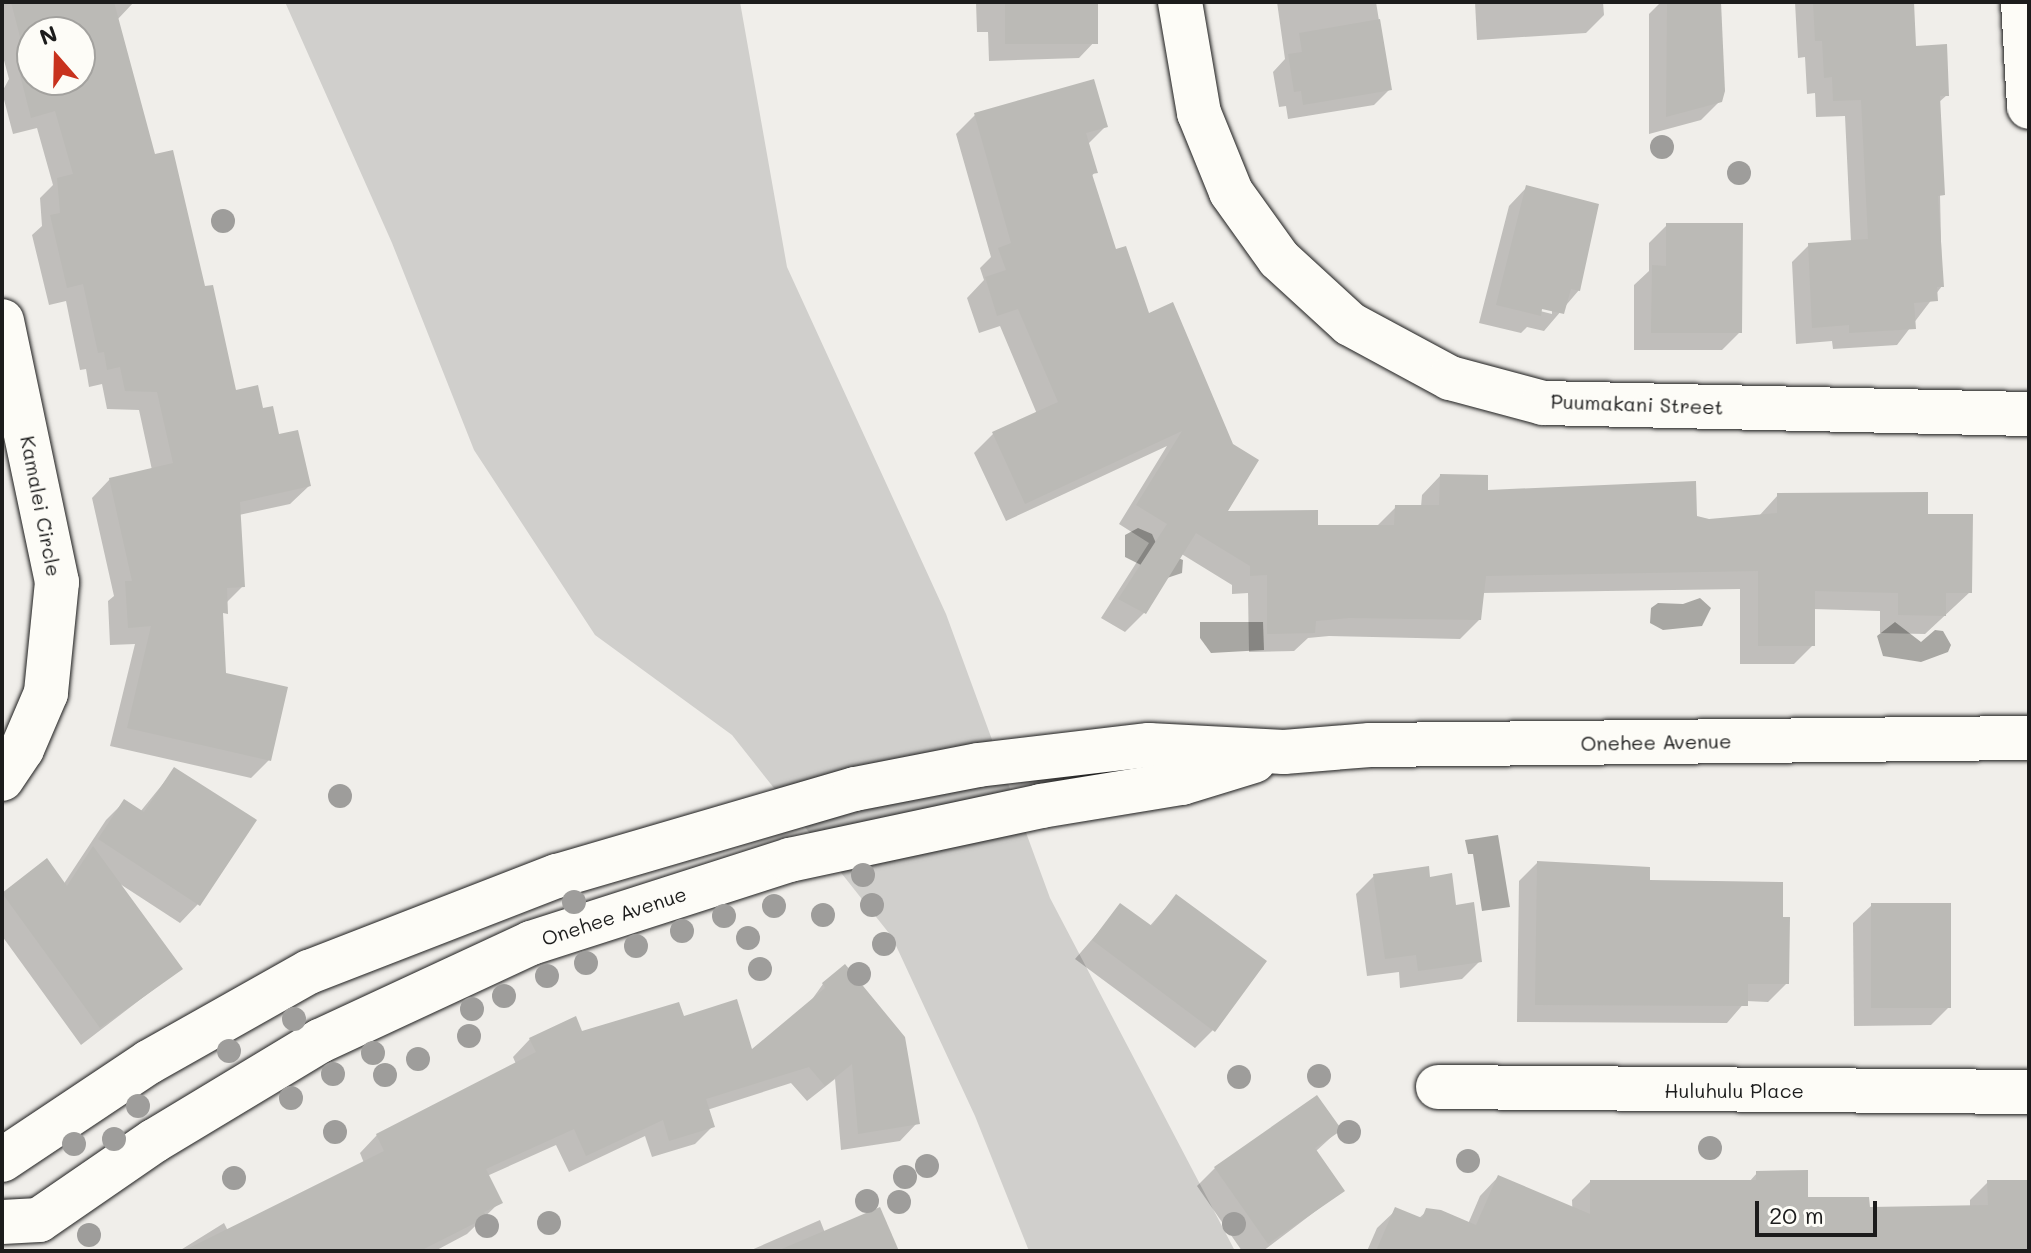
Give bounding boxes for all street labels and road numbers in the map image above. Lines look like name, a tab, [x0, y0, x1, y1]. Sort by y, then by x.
street label: Puumakani Street	[1550, 389, 1724, 419]
street label: Kamalei Circle	[16, 434, 66, 578]
street label: Onehee Avenue	[1580, 729, 1732, 755]
street label: Onehee Avenue	[539, 881, 689, 951]
street label: Huluhulu Place	[1664, 1078, 1804, 1102]

